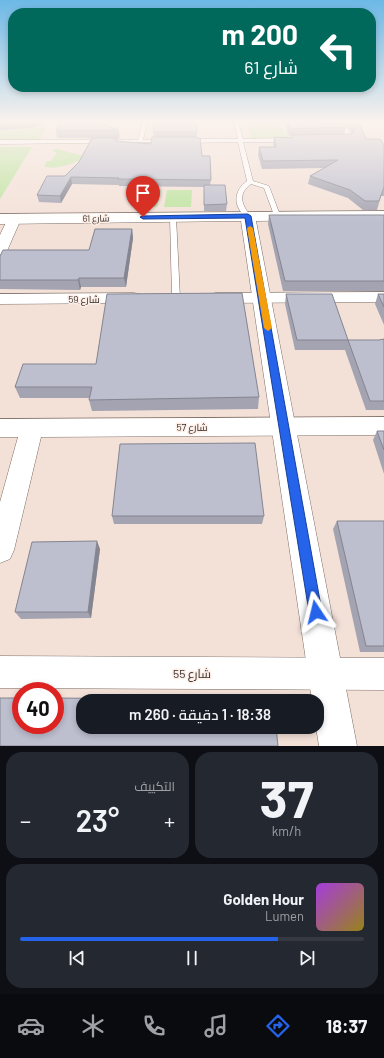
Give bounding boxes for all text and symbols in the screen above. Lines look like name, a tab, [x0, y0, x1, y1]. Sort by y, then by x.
text: 200 m	[221, 17, 298, 51]
icon: left	[312, 24, 364, 76]
text: شارع 61	[244, 56, 298, 78]
pin	[126, 176, 160, 217]
icon: arrive	[132, 182, 154, 204]
street label: شارع 61	[82, 212, 110, 225]
street label: شارع 59	[68, 293, 100, 306]
street label: شارع 57	[176, 421, 208, 434]
position arrow	[295, 591, 337, 633]
street label: شارع 55	[173, 666, 211, 682]
speed limit sign: 40	[12, 682, 64, 734]
text: 18:38 · 1 دقيقة · 260 m	[129, 705, 271, 723]
text: 37	[260, 766, 313, 828]
text: التكييف	[134, 778, 175, 794]
text: 23°	[76, 802, 119, 838]
text: −	[20, 807, 31, 833]
text: +	[164, 807, 175, 833]
text: km/h	[272, 823, 301, 839]
text: Golden Hour	[223, 890, 304, 908]
text: Lumen	[265, 908, 304, 924]
icon: previous	[66, 947, 88, 969]
icon: pause	[181, 947, 203, 969]
icon: next	[296, 947, 318, 969]
icon: car	[17, 1012, 45, 1040]
icon: climate	[79, 1012, 107, 1040]
icon: phone	[140, 1012, 168, 1040]
icon: music	[202, 1012, 230, 1040]
icon: directions	[264, 1012, 292, 1040]
text: 18:37	[326, 1015, 367, 1037]

